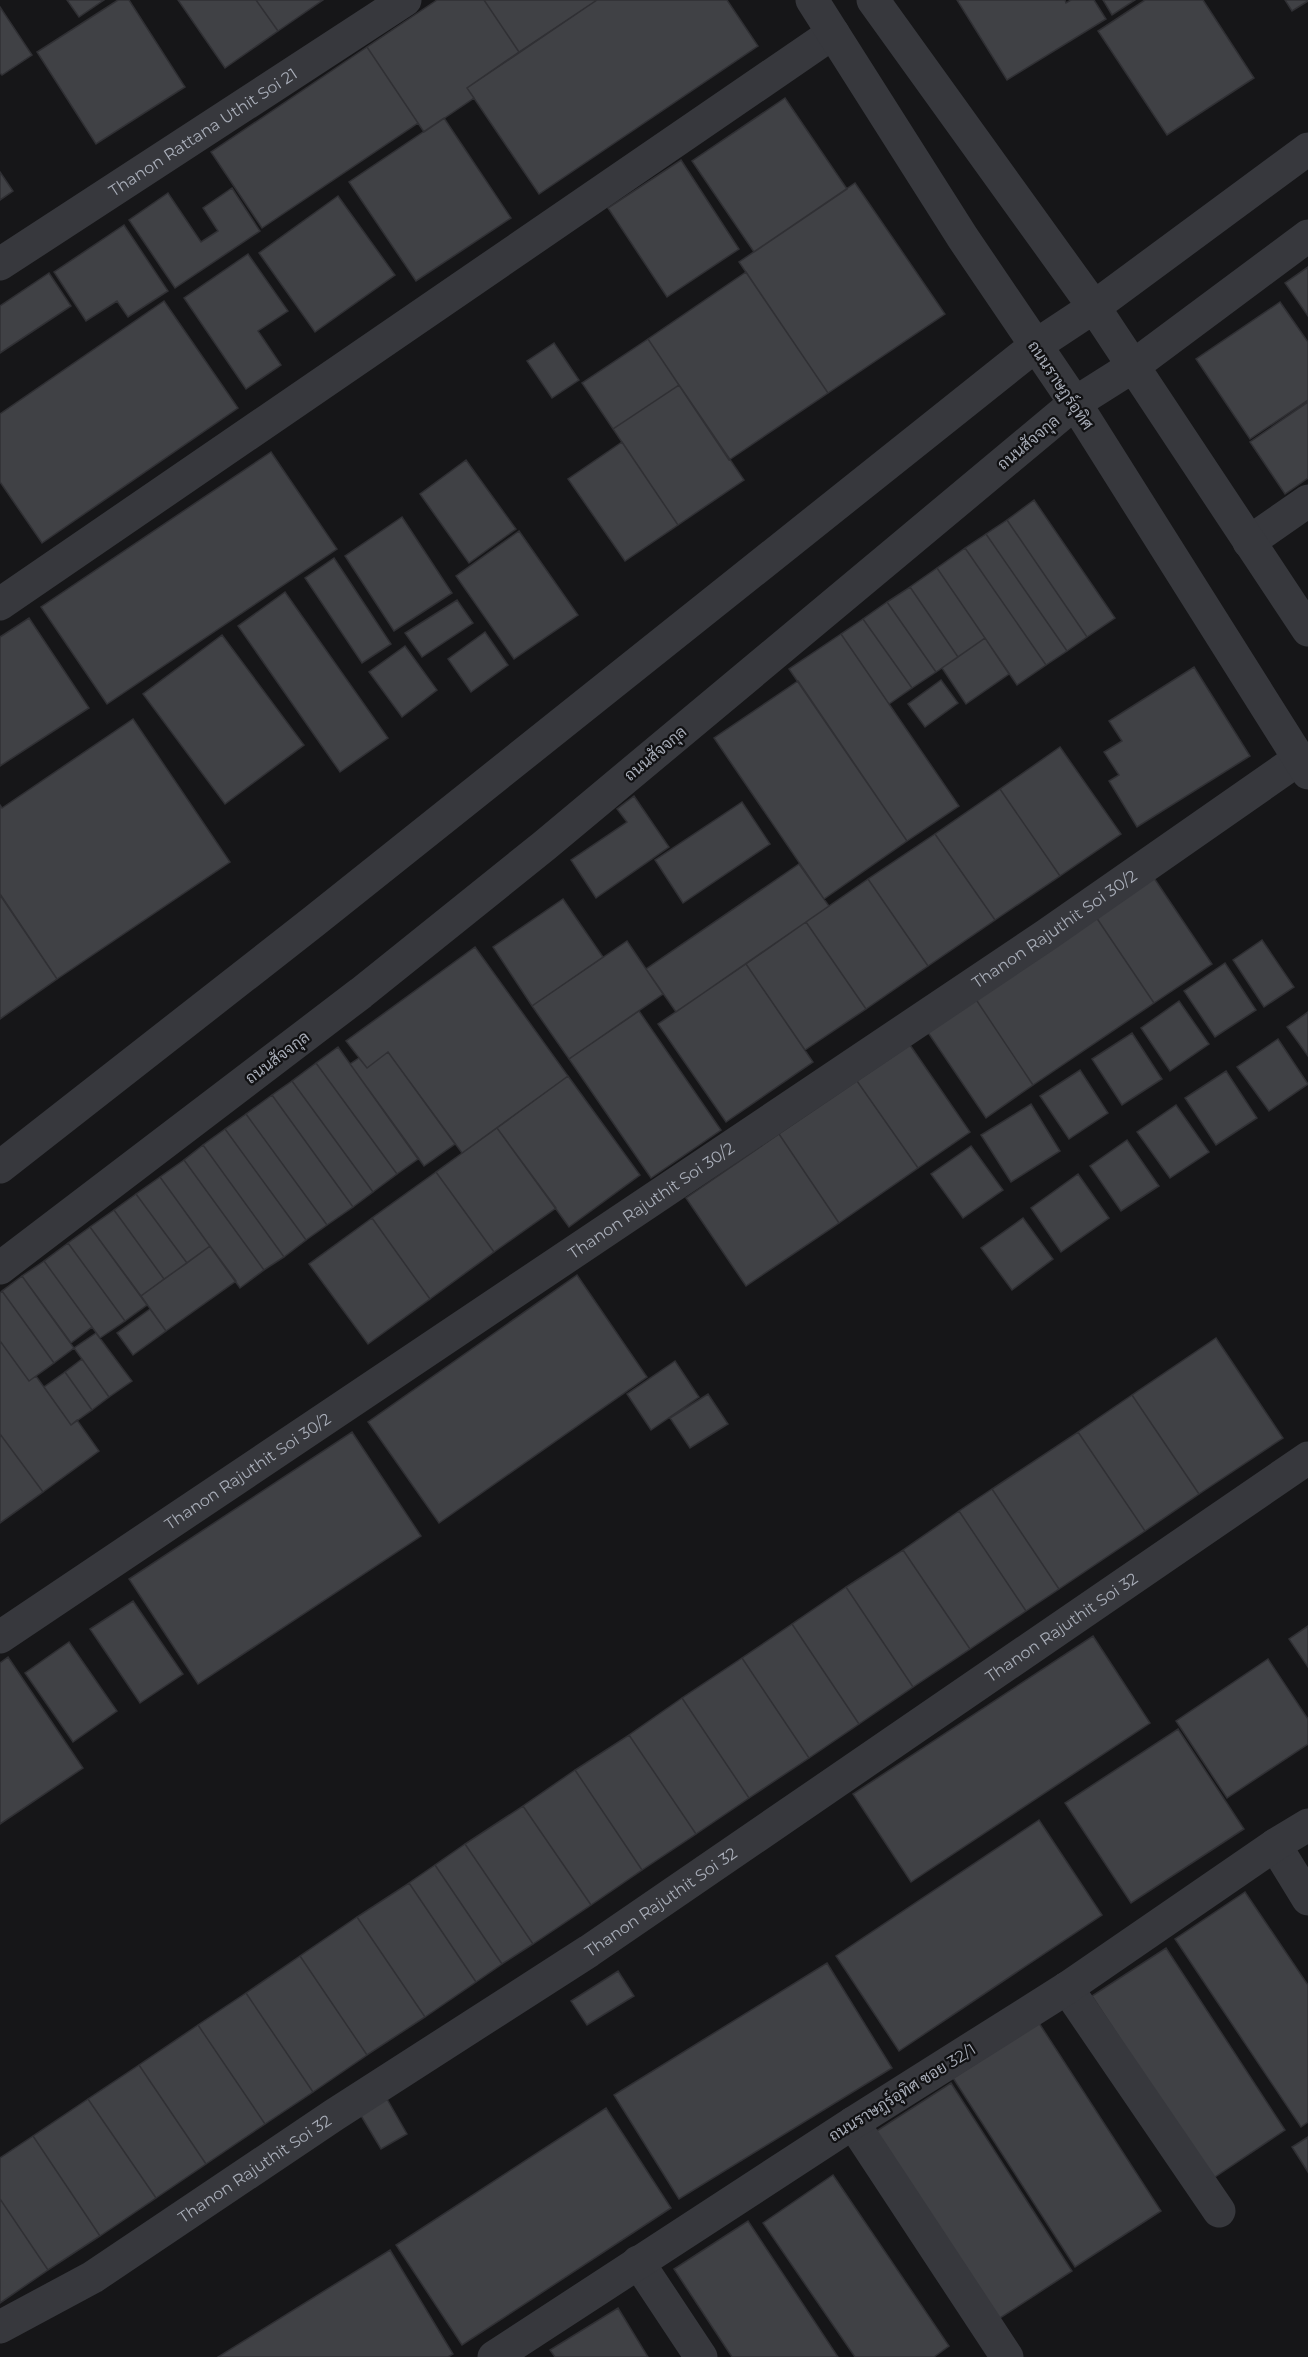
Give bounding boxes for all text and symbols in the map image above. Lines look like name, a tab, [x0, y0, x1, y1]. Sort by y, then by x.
street label: Thanon Rattana Uthit Soi 21	[105, 64, 301, 201]
street label: ถนนราษฏร์อุทิศ	[1022, 336, 1100, 434]
street label: ถนนสัจจกุล	[993, 410, 1065, 475]
street label: ถนนสัจจกุล	[620, 721, 692, 786]
street label: Thanon Rajuthit Soi 30/2	[968, 866, 1141, 992]
street label: ถนนสัจจกุล	[241, 1026, 314, 1089]
street label: Thanon Rajuthit Soi 30/2	[565, 1138, 738, 1263]
street label: Thanon Rajuthit Soi 30/2	[161, 1409, 334, 1534]
street label: Thanon Rajuthit Soi 32	[982, 1569, 1141, 1686]
street label: Thanon Rajuthit Soi 32	[581, 1844, 741, 1961]
street label: ถนนราษฎร์อุทิศ ซอย 32/1	[824, 2037, 980, 2147]
street label: Thanon Rajuthit Soi 32	[175, 2111, 335, 2227]

